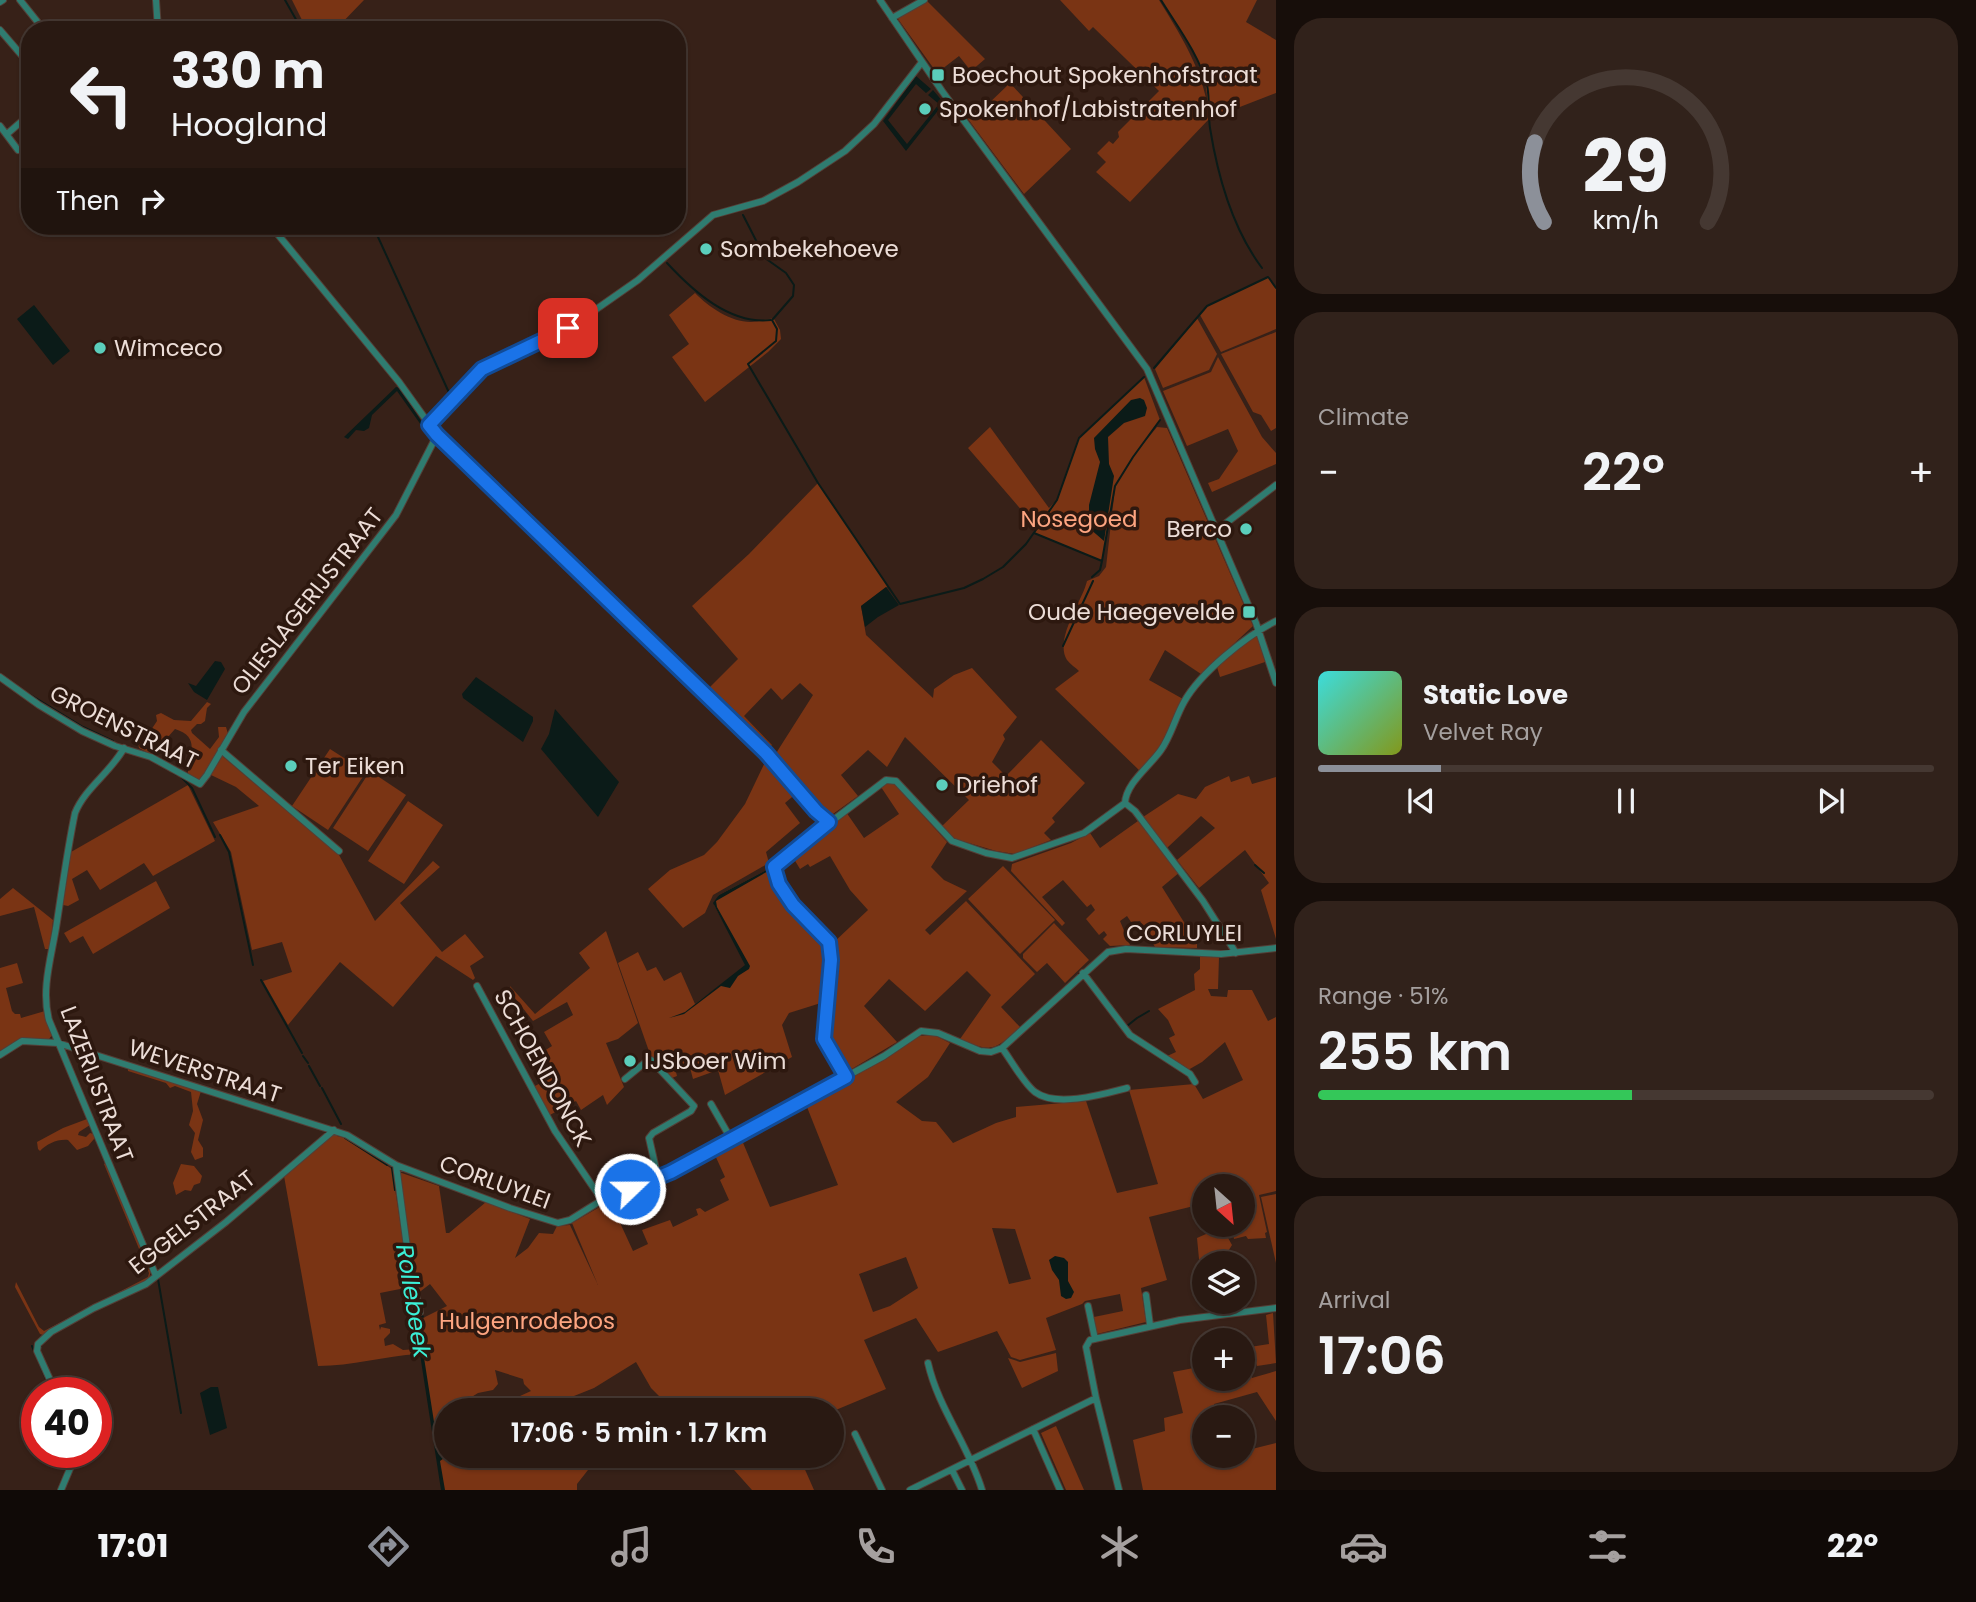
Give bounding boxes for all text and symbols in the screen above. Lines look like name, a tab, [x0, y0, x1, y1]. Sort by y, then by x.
text: 330 m	[171, 37, 325, 105]
icon: left	[56, 49, 147, 140]
place label: Boechout Spokenhofstraat	[952, 59, 1258, 91]
marker: Boechout Spokenhofstraat	[930, 67, 946, 83]
place label: Spokenhof/Labistratenhof	[939, 93, 1237, 125]
marker: Spokenhof/Labistratenhof	[917, 101, 933, 117]
text: Hoogland	[171, 102, 327, 147]
text: 29	[1583, 117, 1669, 218]
icon: right	[133, 182, 171, 220]
text: Then	[56, 183, 119, 219]
text: km/h	[1593, 203, 1659, 238]
place label: Sombekehoeve	[720, 233, 899, 265]
marker: Sombekehoeve	[698, 241, 714, 257]
pin	[538, 298, 598, 358]
icon: arrive	[549, 309, 587, 347]
place label: Wimceco	[114, 332, 223, 364]
marker: Wimceco	[92, 340, 108, 356]
text: Climate	[1318, 401, 1409, 433]
text: 22°	[1582, 436, 1665, 509]
text: −	[1318, 446, 1339, 499]
text: +	[1908, 446, 1934, 499]
street label: OLIESLAGERIJSTRAAT	[224, 501, 390, 701]
park label: Nosegoed	[1020, 503, 1138, 535]
place label: Berco	[1166, 513, 1232, 545]
marker: Berco	[1238, 521, 1254, 537]
place label: Oude Haegevelde	[1028, 596, 1235, 628]
marker: Oude Haegevelde	[1241, 604, 1257, 620]
street label: GROENSTRAAT	[44, 677, 204, 777]
text: Static Love	[1423, 677, 1568, 713]
text: Velvet Ray	[1423, 716, 1543, 748]
place label: Ter Eiken	[305, 750, 405, 782]
marker: Ter Eiken	[283, 758, 299, 774]
place label: Driehof	[956, 769, 1038, 801]
marker: Driehof	[934, 777, 950, 793]
icon: previous	[1402, 782, 1440, 820]
icon: pause	[1607, 782, 1645, 820]
icon: next	[1812, 782, 1850, 820]
street label: CORLUYLEI	[1126, 917, 1242, 949]
text: Range · 51%	[1318, 980, 1448, 1012]
street label: SCHOENDONCK	[487, 984, 600, 1153]
street label: LAZERIJSTRAAT	[53, 1001, 141, 1167]
text: 255 km	[1318, 1015, 1512, 1088]
street label: WEVERSTRAAT	[124, 1031, 286, 1111]
place label: IJSboer Wim	[644, 1045, 786, 1077]
marker: IJSboer Wim	[622, 1053, 638, 1069]
street label: CORLUYLEI	[435, 1147, 555, 1217]
position arrow	[593, 1152, 667, 1226]
street label: EGGELSTRAAT	[122, 1162, 262, 1282]
north arrow	[1192, 1174, 1255, 1237]
map controls	[1192, 1174, 1255, 1468]
water label: Rollebeek	[388, 1242, 439, 1362]
button: layers	[1192, 1251, 1255, 1314]
text: Arrival	[1318, 1284, 1390, 1316]
park label: Hulgenrodebos	[439, 1305, 615, 1337]
text: 17:06	[1318, 1319, 1446, 1392]
button: +	[1192, 1328, 1255, 1391]
speed limit sign: 40	[21, 1377, 112, 1468]
button: −	[1192, 1405, 1255, 1468]
text: 17:06 · 5 min · 1.7 km	[511, 1415, 767, 1451]
icon: directions	[364, 1522, 413, 1571]
icon: music	[607, 1522, 656, 1571]
icon: phone	[851, 1522, 900, 1571]
icon: climate	[1095, 1522, 1144, 1571]
icon: car	[1339, 1522, 1388, 1571]
icon: filters	[1583, 1522, 1632, 1571]
text: 17:01	[97, 1523, 169, 1568]
text: 22°	[1827, 1523, 1878, 1568]

